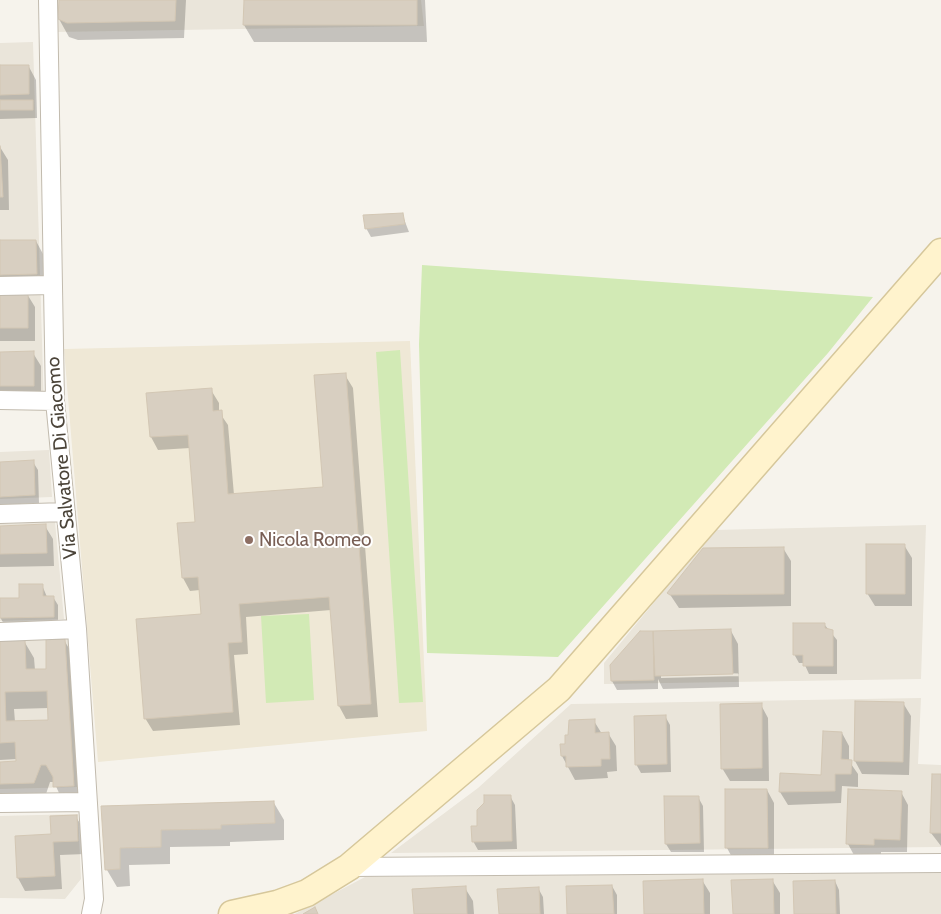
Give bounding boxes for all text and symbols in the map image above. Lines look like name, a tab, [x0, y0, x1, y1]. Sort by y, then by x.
street label: Via Salvatore Di Giacomo	[42, 356, 82, 560]
place label: Nicola Romeo	[259, 529, 371, 551]
marker: Nicola Romeo	[243, 534, 255, 546]

